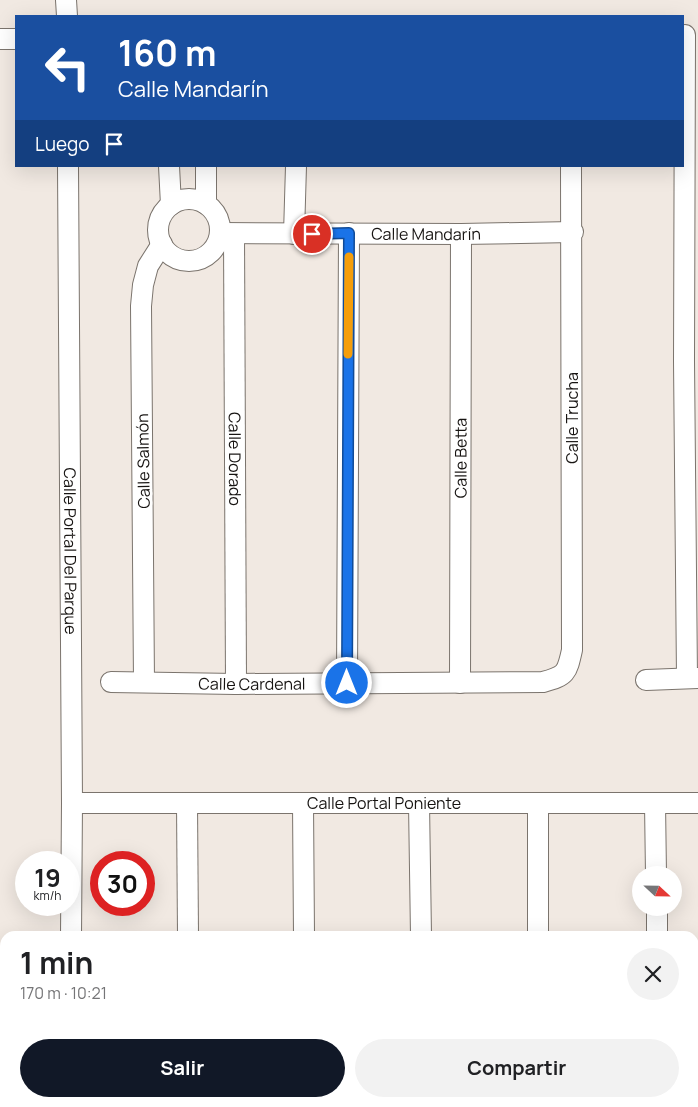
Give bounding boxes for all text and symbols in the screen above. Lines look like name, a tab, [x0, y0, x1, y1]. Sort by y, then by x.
text: 160 m	[118, 29, 217, 77]
icon: left	[35, 35, 100, 100]
text: Calle Mandarín	[118, 74, 269, 104]
icon: arrive	[100, 130, 128, 158]
text: Luego	[35, 131, 90, 157]
pin	[291, 213, 333, 255]
icon: arrive	[298, 220, 326, 248]
street label: Calle Mandarín	[371, 223, 481, 245]
street label: Calle Trucha	[561, 372, 583, 464]
street label: Calle Dorado	[224, 412, 246, 506]
street label: Calle Salmón	[131, 413, 155, 509]
street label: Calle Betta	[449, 418, 472, 498]
street label: Calle Portal Del Parque	[59, 467, 82, 635]
position arrow	[320, 656, 372, 708]
street label: Calle Cardenal	[198, 672, 306, 695]
street label: Calle Portal Poniente	[307, 792, 461, 814]
speed limit sign: 30	[90, 851, 155, 916]
text: 19	[34, 860, 61, 895]
north arrow	[632, 866, 682, 916]
map controls	[632, 866, 682, 916]
text: km/h	[34, 887, 61, 904]
text: 1 min	[20, 942, 93, 983]
button: close	[627, 948, 679, 1000]
text: 170 m · 10:21	[20, 982, 107, 1004]
button: Salir	[20, 1039, 345, 1097]
button: Compartir	[355, 1039, 679, 1097]

